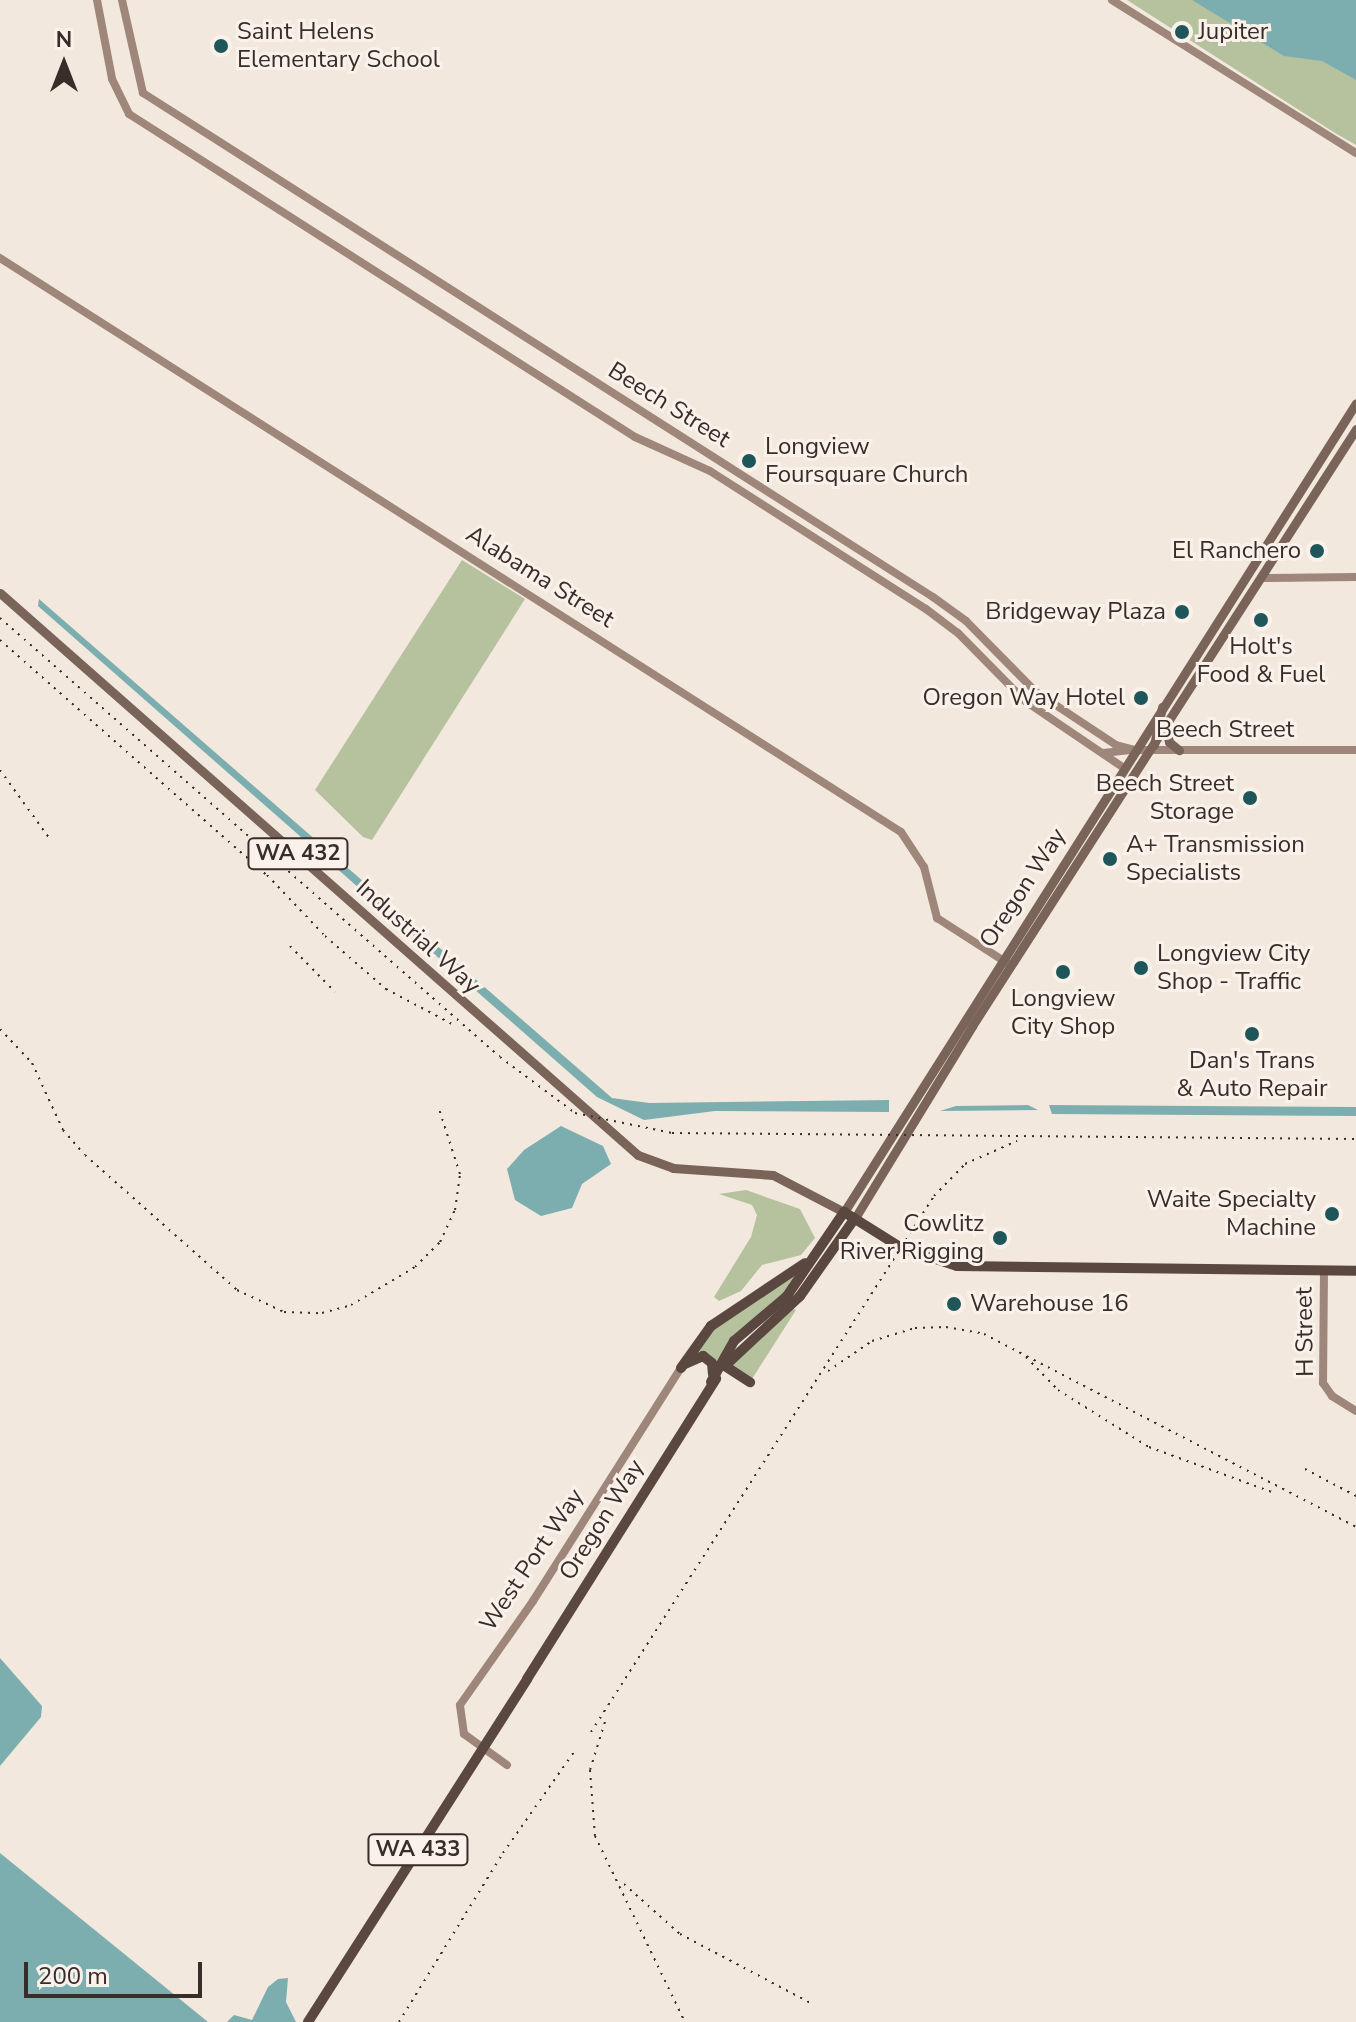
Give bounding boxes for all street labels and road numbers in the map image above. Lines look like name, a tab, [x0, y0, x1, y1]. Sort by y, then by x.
street label: Beech Street	[603, 356, 735, 454]
street label: Alabama Street	[461, 520, 619, 634]
street label: Beech Street	[1156, 716, 1294, 744]
street label: Oregon Way	[974, 823, 1072, 953]
road number: WA 432	[246, 836, 350, 872]
street label: Industrial Way	[350, 874, 486, 1000]
street label: H Street	[1290, 1287, 1320, 1377]
street label: Oregon Way	[554, 1454, 650, 1586]
street label: West Port Way	[474, 1483, 590, 1637]
road number: WA 433	[366, 1832, 470, 1868]

